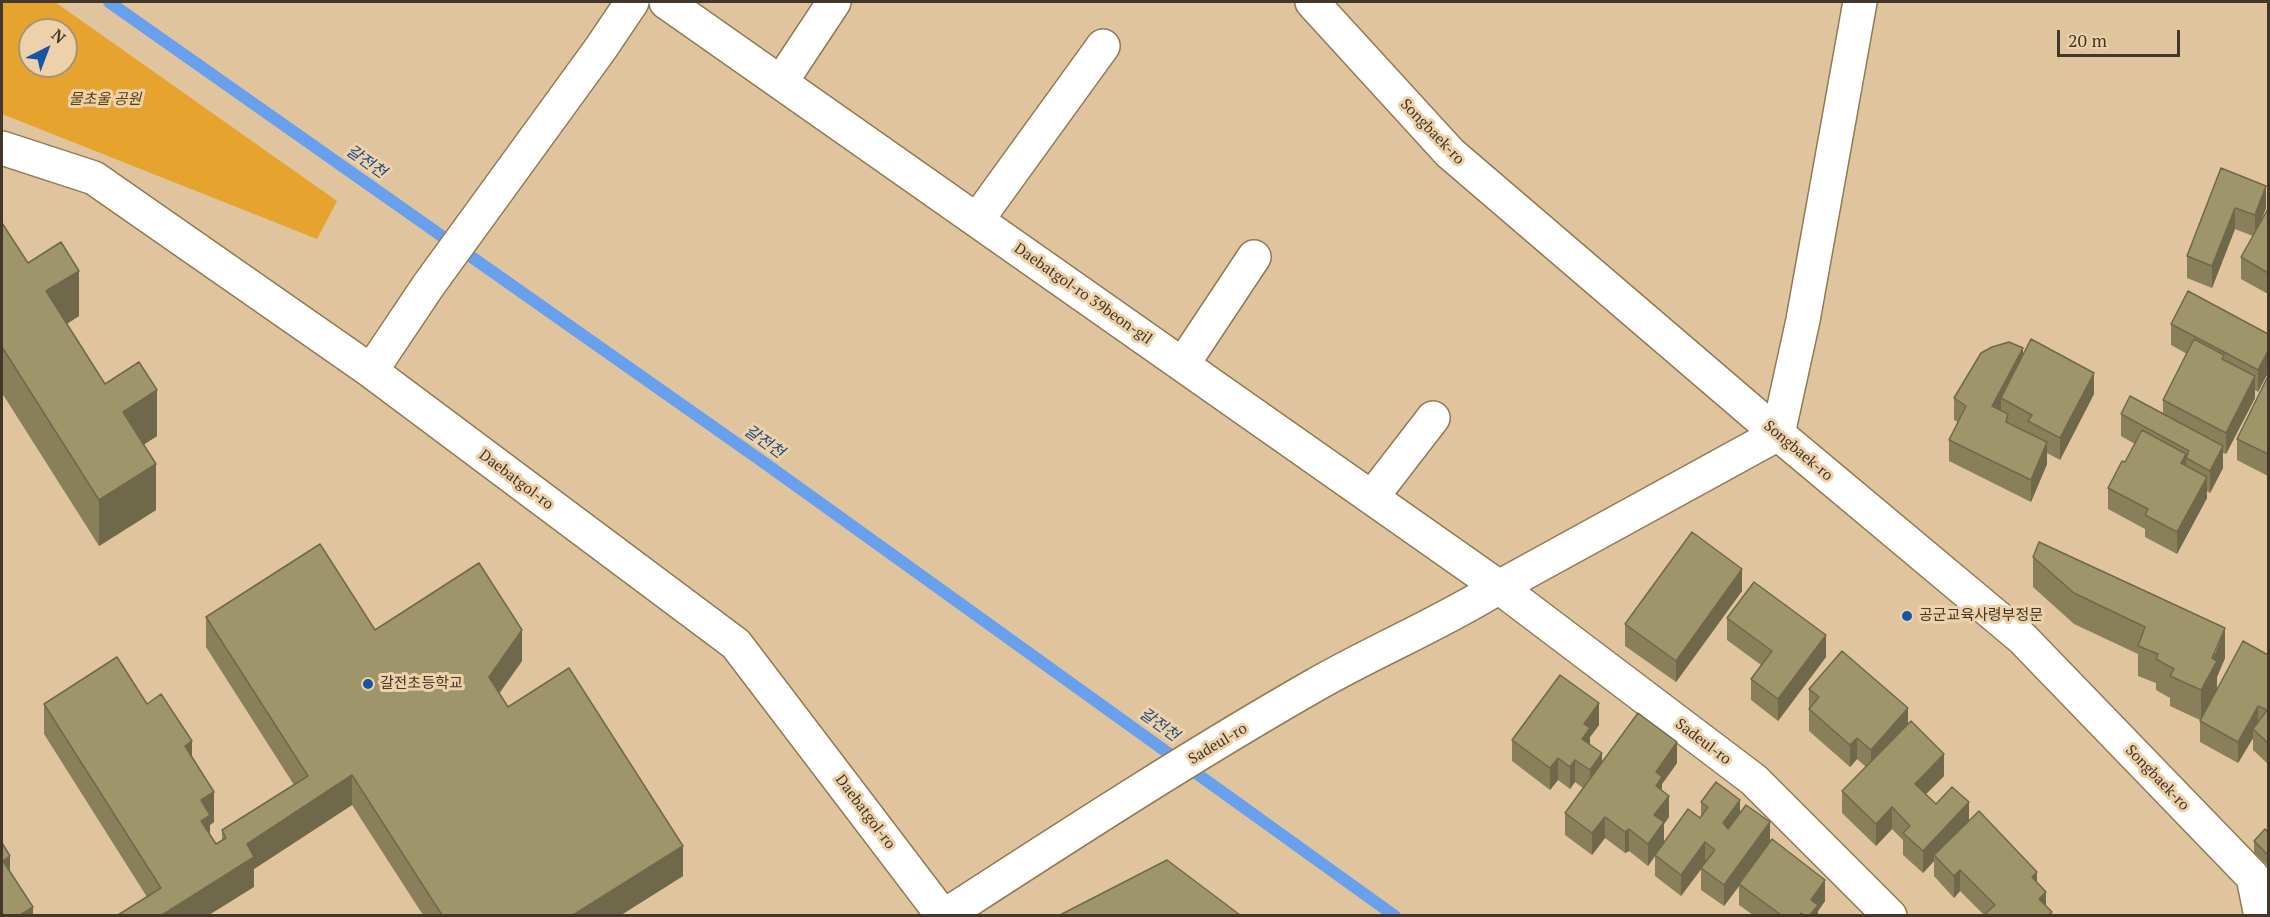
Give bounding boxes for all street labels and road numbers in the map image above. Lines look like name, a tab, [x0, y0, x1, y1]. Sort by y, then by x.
street label: Songbaek-ro	[1396, 95, 1468, 169]
street label: Daebatgol-ro 39beon-gil	[1011, 240, 1155, 348]
street label: Songbaek-ro	[1760, 417, 1836, 485]
street label: Daebatgol-ro	[475, 446, 557, 514]
street label: Sadeul-ro	[1672, 715, 1734, 769]
street label: Sadeul-ro	[1185, 720, 1251, 768]
street label: Songbaek-ro	[2121, 741, 2193, 815]
street label: Daebatgol-ro	[831, 771, 899, 853]

